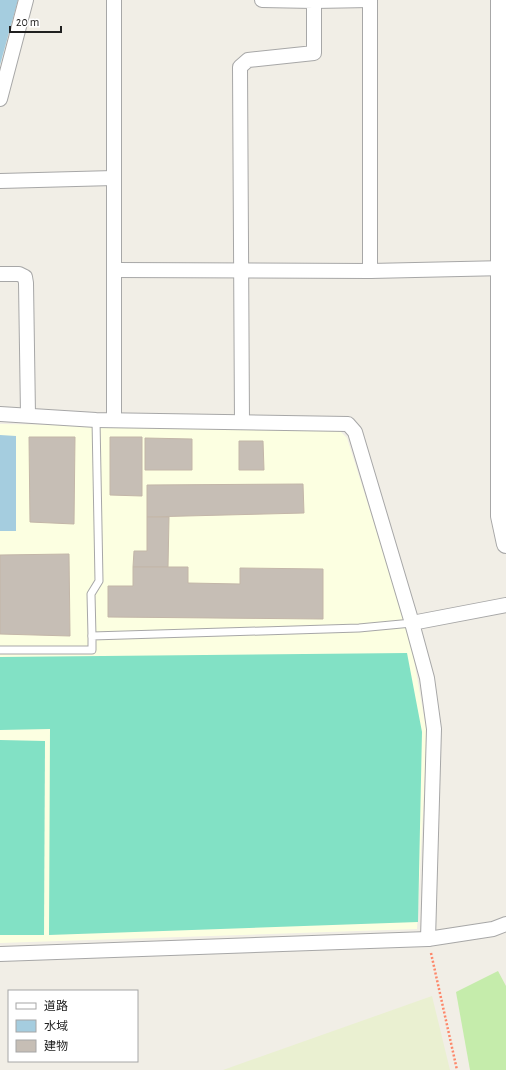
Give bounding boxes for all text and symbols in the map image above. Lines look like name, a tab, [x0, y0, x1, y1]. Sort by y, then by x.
scale bar	[10, 8, 61, 34]
text: 20 m	[16, 16, 39, 28]
legend	[8, 990, 138, 1062]
text: 道路	[44, 999, 68, 1012]
text: 水域	[44, 1020, 68, 1032]
text: 建物	[44, 1039, 68, 1052]

